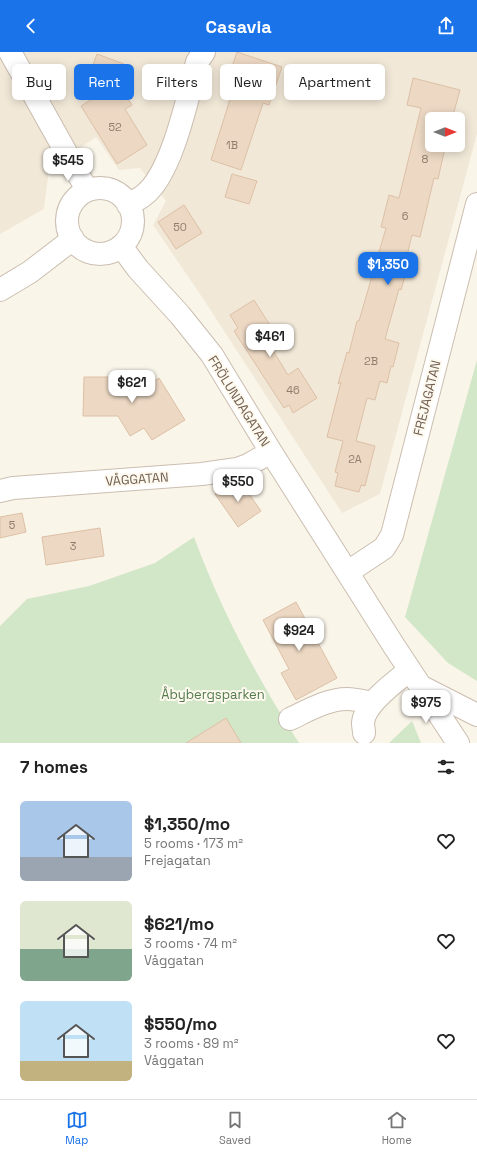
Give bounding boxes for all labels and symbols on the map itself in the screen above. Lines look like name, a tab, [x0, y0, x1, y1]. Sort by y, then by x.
north arrow	[425, 112, 465, 152]
house number: 52	[108, 120, 122, 134]
house number: 1B	[226, 138, 238, 152]
pin: $545	[44, 148, 92, 182]
house number: 8	[422, 152, 429, 166]
house number: 6	[402, 209, 409, 223]
house number: 50	[173, 220, 187, 234]
pin: $1,350	[355, 252, 421, 286]
pin: $461	[246, 324, 294, 358]
street label: FRÖLUNDAGATAN	[204, 352, 274, 450]
house number: 2B	[364, 354, 378, 368]
street label: FREJAGATAN	[409, 358, 445, 438]
pin: $621	[108, 370, 156, 404]
house number: 46	[286, 383, 300, 397]
house number: 2A	[348, 452, 362, 466]
street label: VÅGGATAN	[105, 468, 169, 490]
pin: $550	[214, 469, 262, 503]
house number: 5	[9, 518, 16, 532]
house number: 3	[70, 539, 77, 553]
pin: $924	[275, 618, 323, 652]
park label: Åbybergsparken	[161, 686, 265, 703]
pin: $975	[402, 690, 450, 724]

